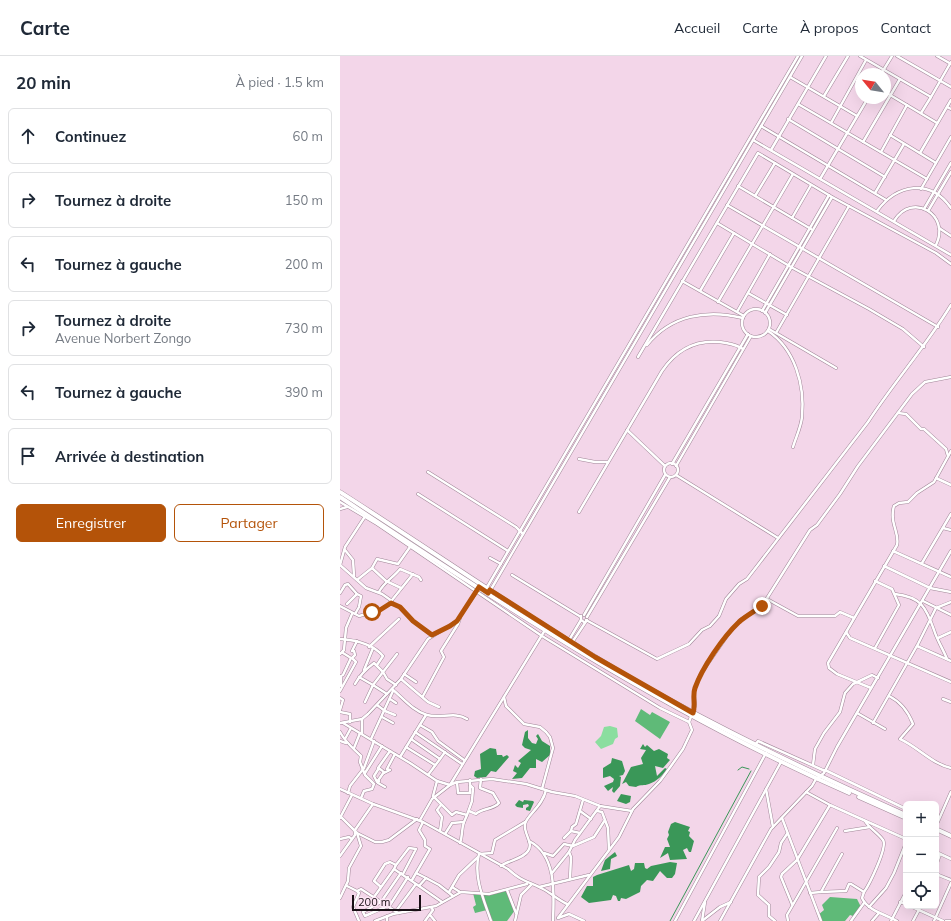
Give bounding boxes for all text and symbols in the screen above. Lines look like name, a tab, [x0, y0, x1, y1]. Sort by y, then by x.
text: Carte	[20, 16, 70, 40]
text: Accueil	[674, 19, 720, 37]
text: Carte	[742, 19, 778, 37]
text: À propos	[800, 19, 859, 37]
text: Contact	[881, 19, 931, 37]
north arrow	[855, 68, 891, 104]
text: 20 min	[16, 72, 71, 93]
text: À pied · 1.5 km	[235, 74, 324, 90]
icon: ahead	[17, 125, 39, 147]
text: Continuez	[55, 127, 126, 146]
text: 60 m	[293, 128, 323, 144]
icon: right	[17, 189, 39, 211]
text: Tournez à droite	[55, 191, 171, 210]
text: 150 m	[285, 192, 323, 208]
icon: left	[17, 253, 39, 275]
text: Tournez à gauche	[55, 255, 182, 274]
text: 200 m	[285, 256, 323, 272]
text: Tournez à droite	[55, 311, 171, 330]
icon: right	[17, 317, 39, 339]
text: 730 m	[285, 320, 323, 336]
text: Avenue Norbert Zongo	[55, 330, 191, 346]
icon: left	[17, 381, 39, 403]
text: Tournez à gauche	[55, 383, 182, 402]
text: 390 m	[285, 384, 323, 400]
icon: arrive	[17, 445, 39, 467]
text: Arrivée à destination	[55, 447, 204, 466]
button: Enregistrer	[16, 504, 166, 542]
button: Partager	[174, 504, 324, 542]
route end	[753, 597, 771, 615]
route start	[363, 603, 381, 621]
map controls	[903, 801, 939, 909]
button: +	[903, 801, 939, 837]
button: −	[903, 837, 939, 873]
button: locate	[903, 873, 939, 909]
scale bar	[352, 893, 421, 912]
text: 200 m	[358, 895, 390, 909]

